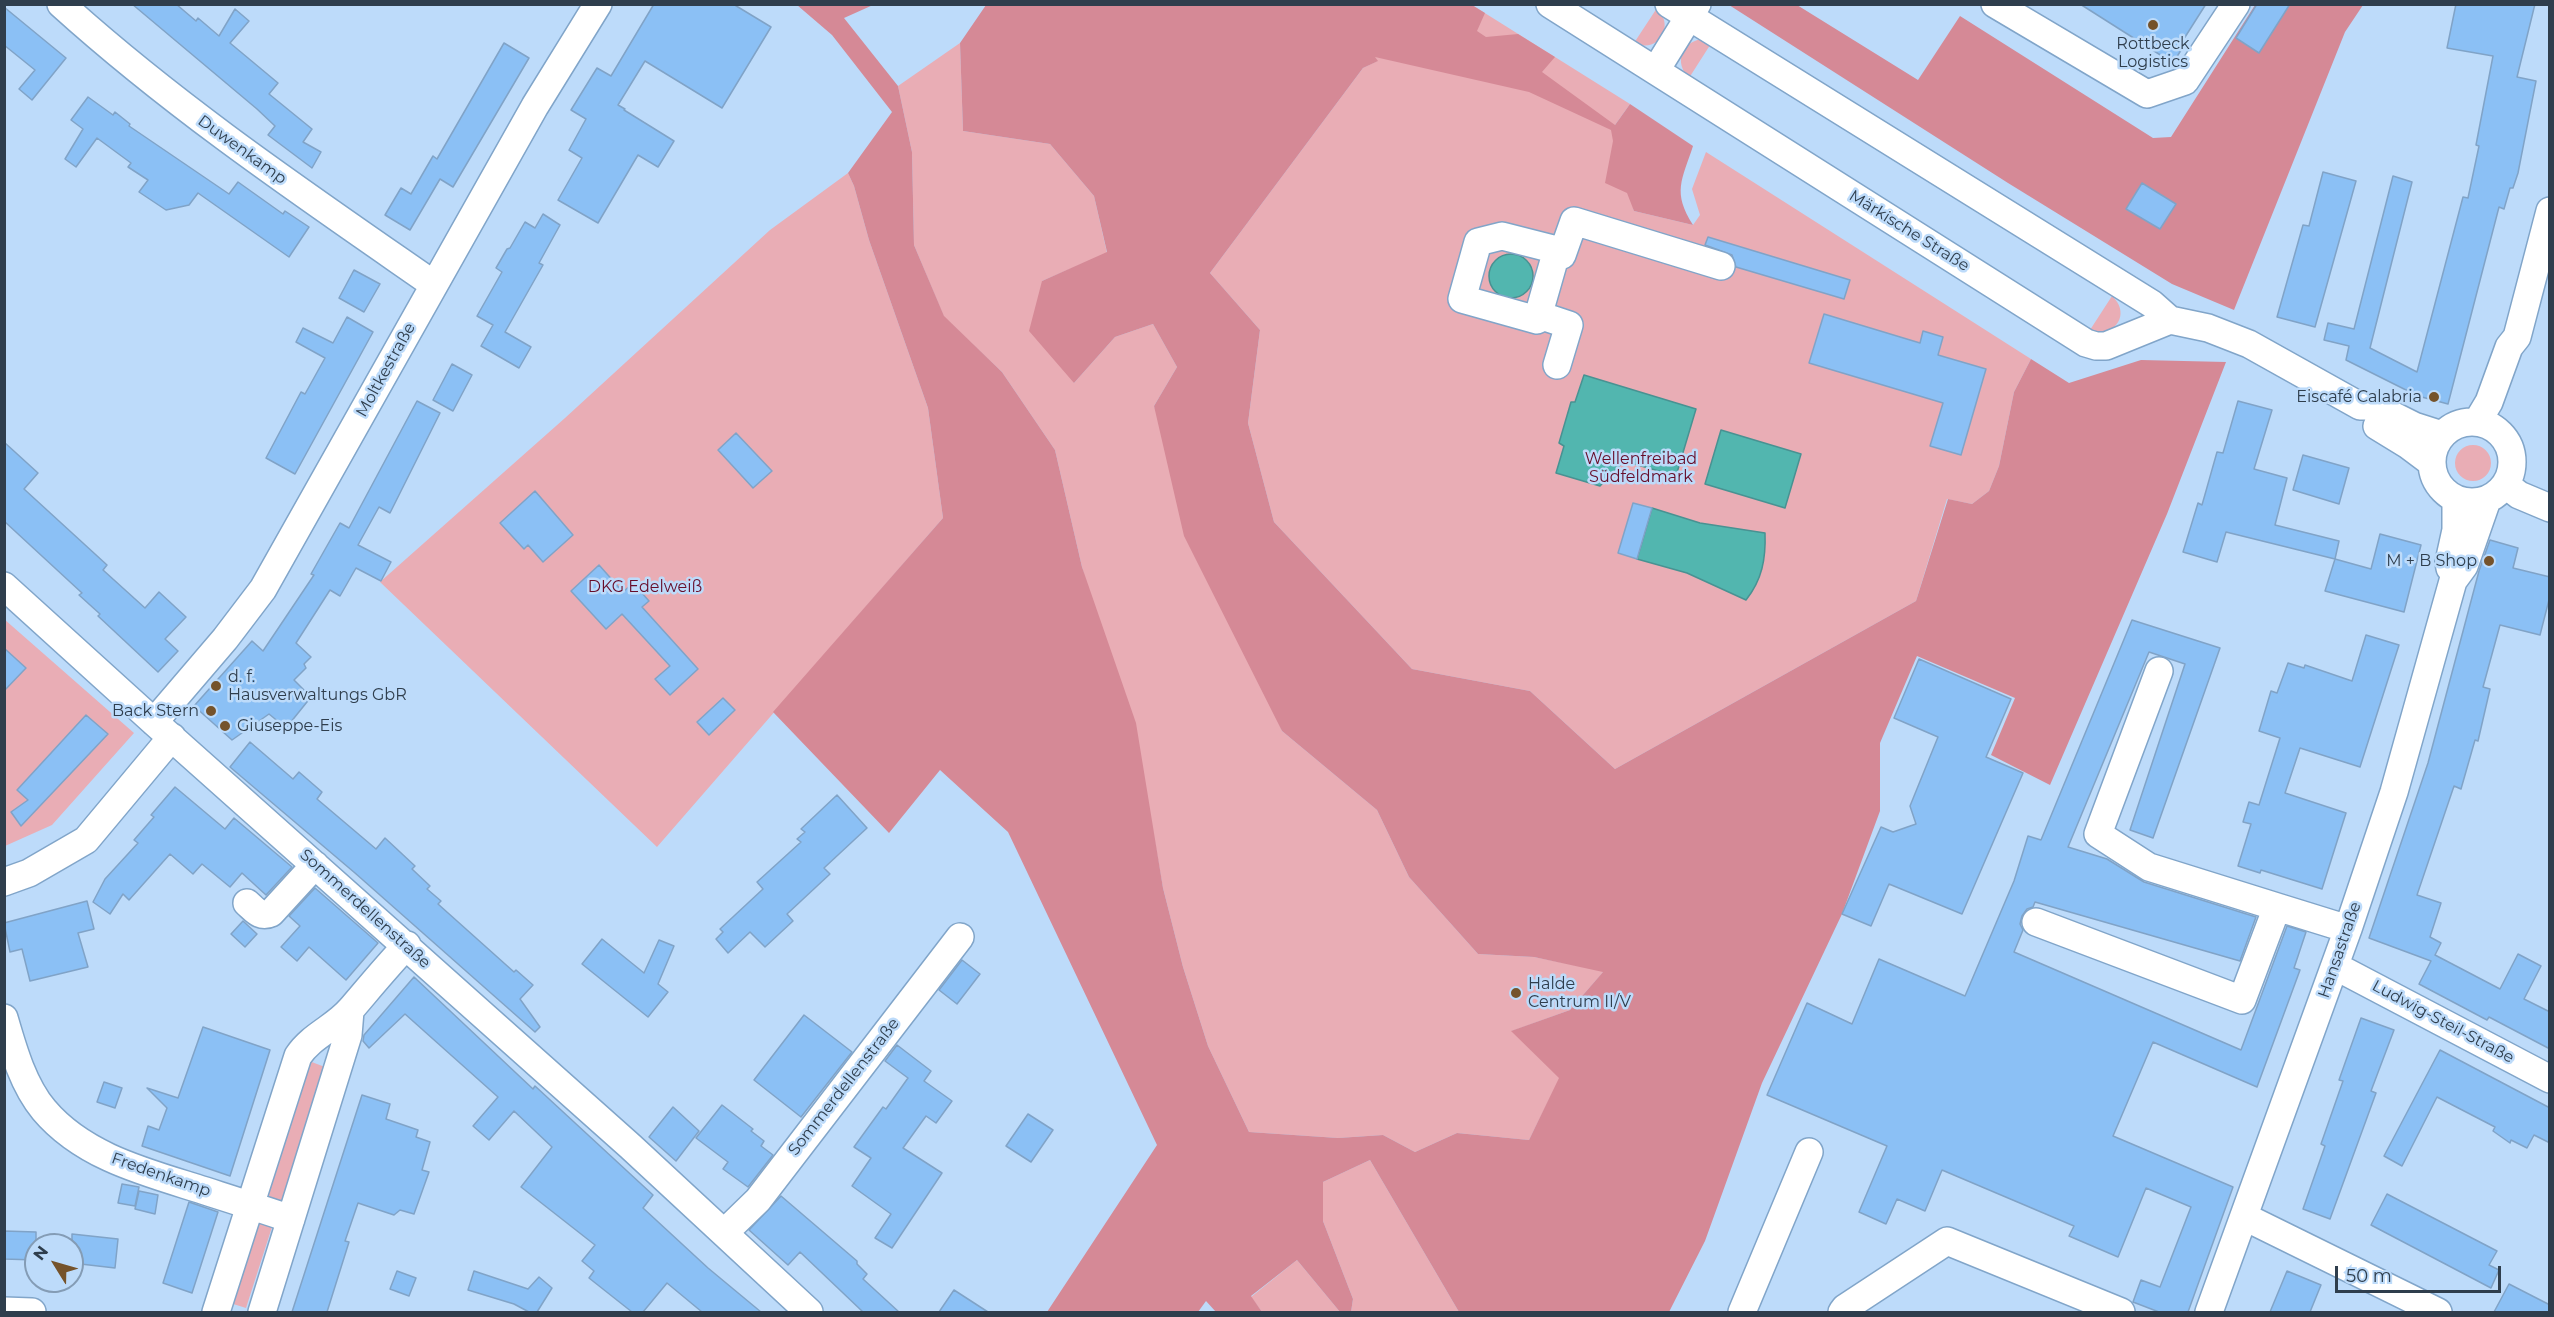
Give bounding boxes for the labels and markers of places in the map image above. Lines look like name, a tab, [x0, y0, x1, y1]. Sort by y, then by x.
marker: Rottbeck Logistics	[2146, 18, 2160, 32]
place label: Rottbeck Logistics	[2116, 34, 2190, 72]
place label: Eiscafé Calabria	[2296, 387, 2422, 407]
marker: Eiscafé Calabria	[2427, 390, 2441, 404]
place label: M + B Shop	[2386, 551, 2477, 571]
marker: M + B Shop	[2482, 554, 2496, 568]
place label: d. f. Hausverwaltungs GbR	[228, 667, 407, 705]
marker: d. f. Hausverwaltungs GbR	[209, 679, 223, 693]
place label: Back Stern	[112, 701, 199, 721]
marker: Back Stern	[204, 704, 218, 718]
place label: Giuseppe-Eis	[237, 716, 342, 736]
marker: Giuseppe-Eis	[218, 719, 232, 733]
place label: Halde Centrum II/V	[1528, 974, 1631, 1012]
marker: Halde Centrum II/V	[1509, 986, 1523, 1000]

